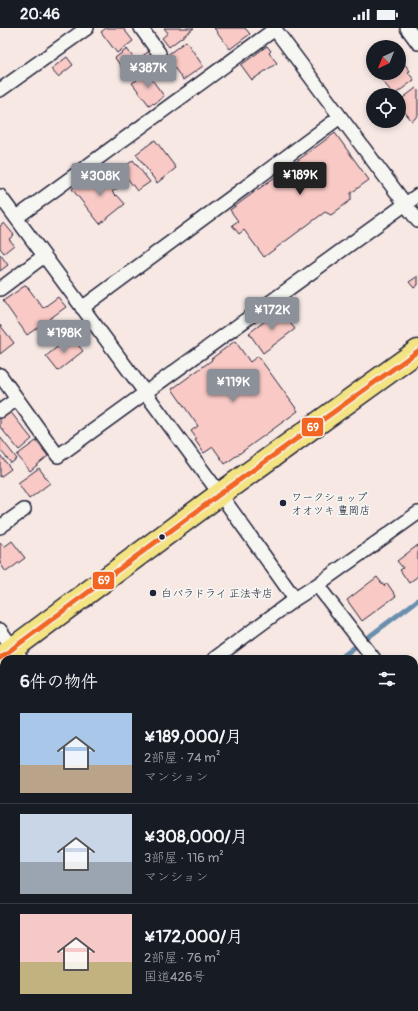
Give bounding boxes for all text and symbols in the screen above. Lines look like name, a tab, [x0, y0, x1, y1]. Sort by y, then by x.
text: 20:46	[20, 5, 60, 24]
north arrow	[366, 40, 406, 80]
map controls	[366, 40, 406, 128]
pin: ¥387K	[120, 55, 176, 89]
text: ¥387K	[129, 60, 167, 76]
button: locate	[366, 88, 406, 128]
pin: ¥189K	[272, 162, 328, 196]
pin: ¥308K	[72, 163, 128, 197]
text: ¥189K	[282, 167, 318, 183]
text: ¥308K	[80, 168, 120, 184]
pin: ¥172K	[244, 297, 300, 331]
text: ¥172K	[254, 302, 290, 318]
pin: ¥198K	[36, 320, 92, 354]
text: ¥198K	[46, 325, 82, 341]
pin: ¥119K	[205, 369, 261, 403]
text: ¥119K	[216, 374, 250, 390]
line badge: 69	[301, 417, 324, 437]
text: 69	[307, 421, 319, 434]
place label: ワークショップ オオツキ 豊岡店	[291, 491, 370, 517]
marker: ワークショップ オオツキ 豊岡店	[278, 498, 288, 508]
unlabelled marker	[157, 532, 167, 542]
line badge: 69	[92, 571, 115, 590]
text: 69	[98, 574, 110, 587]
place label: 白バラドライ 正法寺店	[161, 587, 273, 600]
marker: 白バラドライ 正法寺店	[148, 588, 158, 598]
icon: filters	[376, 668, 398, 690]
text: 6件の物件	[20, 671, 98, 692]
text: ¥189,000/月	[144, 726, 242, 747]
icon: home	[52, 729, 100, 777]
text: 2部屋 · 74 m²	[144, 750, 220, 766]
text: マンション	[144, 769, 208, 785]
text: ¥308,000/月	[144, 826, 248, 847]
icon: home	[52, 830, 100, 878]
text: 3部屋 · 116 m²	[144, 850, 224, 866]
text: マンション	[144, 869, 208, 885]
text: ¥172,000/月	[144, 926, 243, 947]
icon: home	[52, 930, 100, 978]
text: 2部屋 · 76 m²	[144, 950, 220, 966]
text: 国道426号	[144, 969, 205, 985]

